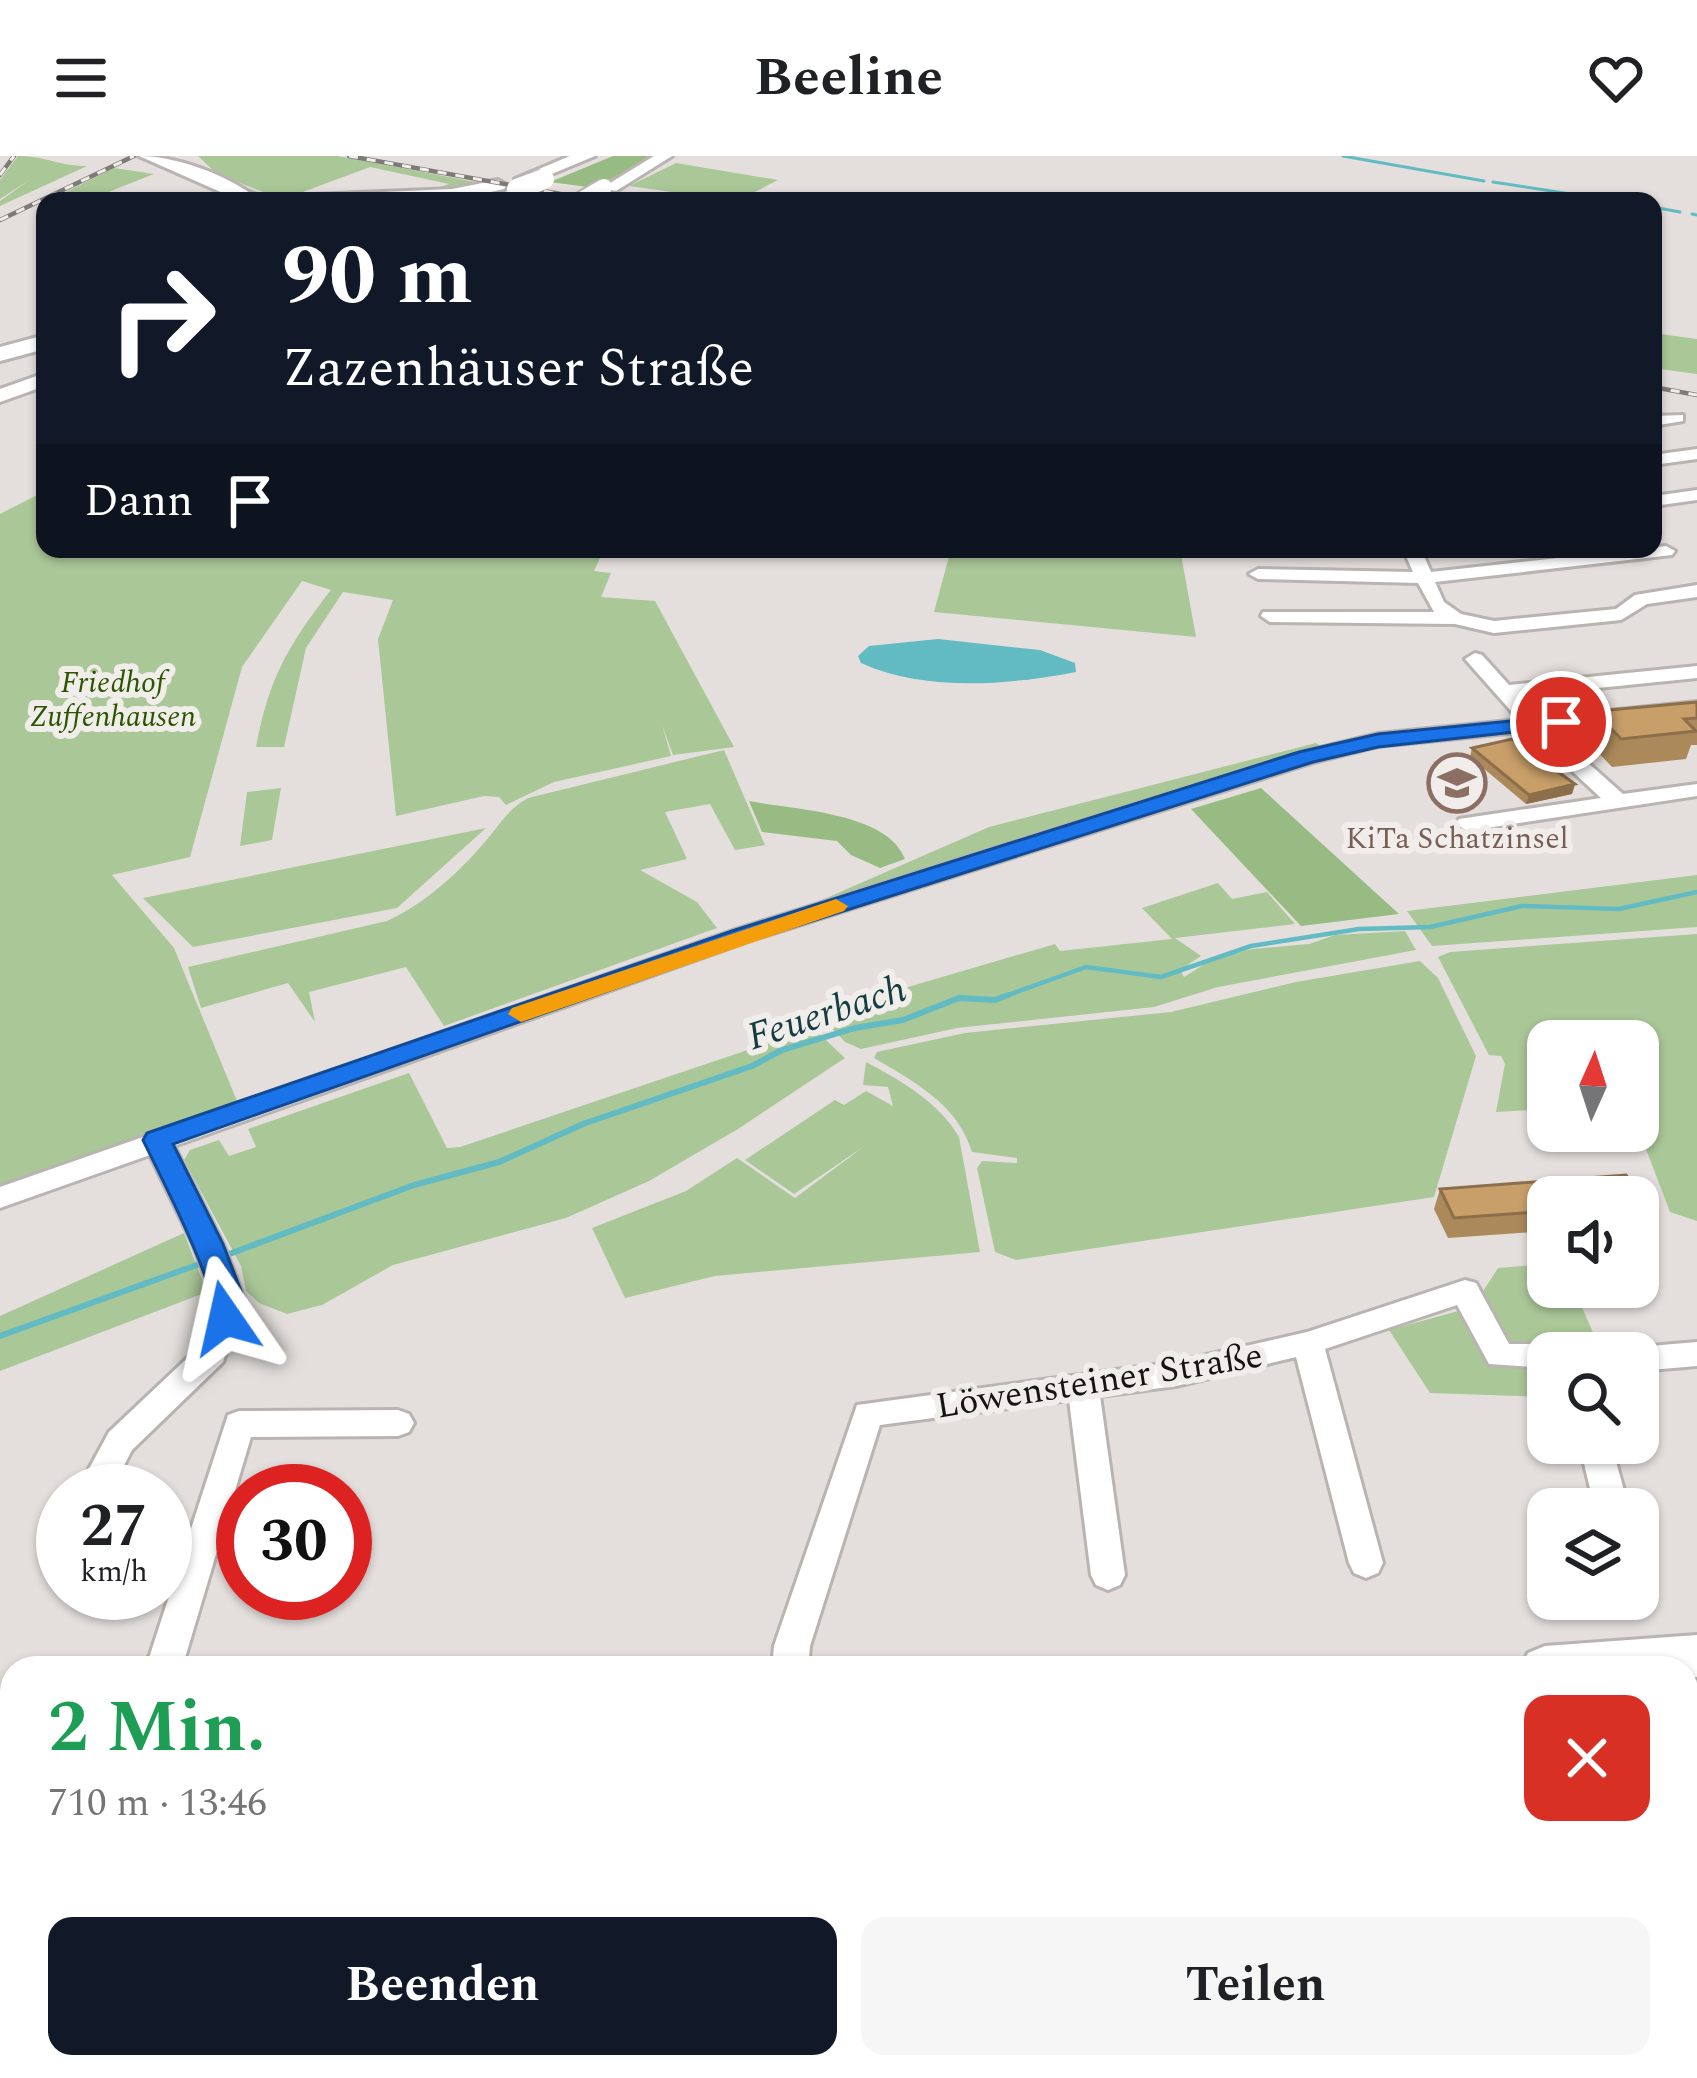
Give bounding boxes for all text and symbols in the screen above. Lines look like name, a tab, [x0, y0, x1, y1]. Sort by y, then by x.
text: Beeline	[754, 37, 943, 119]
icon: menu	[48, 45, 114, 111]
icon: heart	[1583, 45, 1649, 111]
text: 90 m	[282, 213, 473, 341]
icon: right	[84, 240, 240, 396]
text: Zazenhäuser Straße	[282, 328, 754, 410]
text: Dann	[84, 467, 193, 536]
icon: arrive	[217, 468, 283, 534]
park label: Friedhof Zuffenhausen	[30, 660, 196, 740]
pin	[1510, 671, 1612, 773]
icon: arrive	[1528, 689, 1594, 755]
school or university icon: KiTa Schatzinsel	[1426, 752, 1488, 814]
place label: KiTa Schatzinsel	[1346, 816, 1568, 862]
water label: Feuerbach	[740, 960, 914, 1067]
north arrow	[1527, 1020, 1659, 1152]
map controls	[1527, 1020, 1659, 1620]
button: sound	[1527, 1176, 1659, 1308]
position arrow	[162, 1255, 288, 1381]
street label: Löwensteiner Straße	[932, 1328, 1267, 1434]
button: search	[1527, 1332, 1659, 1464]
speed limit sign: 30	[216, 1464, 372, 1620]
text: 27	[80, 1481, 148, 1573]
button: layers	[1527, 1488, 1659, 1620]
text: km/h	[80, 1549, 148, 1595]
text: 2 Min.	[48, 1674, 266, 1783]
button: close	[1524, 1695, 1650, 1821]
text: 710 m · 13:46	[48, 1774, 267, 1833]
button: Beenden	[48, 1917, 837, 2055]
button: Teilen	[861, 1917, 1650, 2055]

